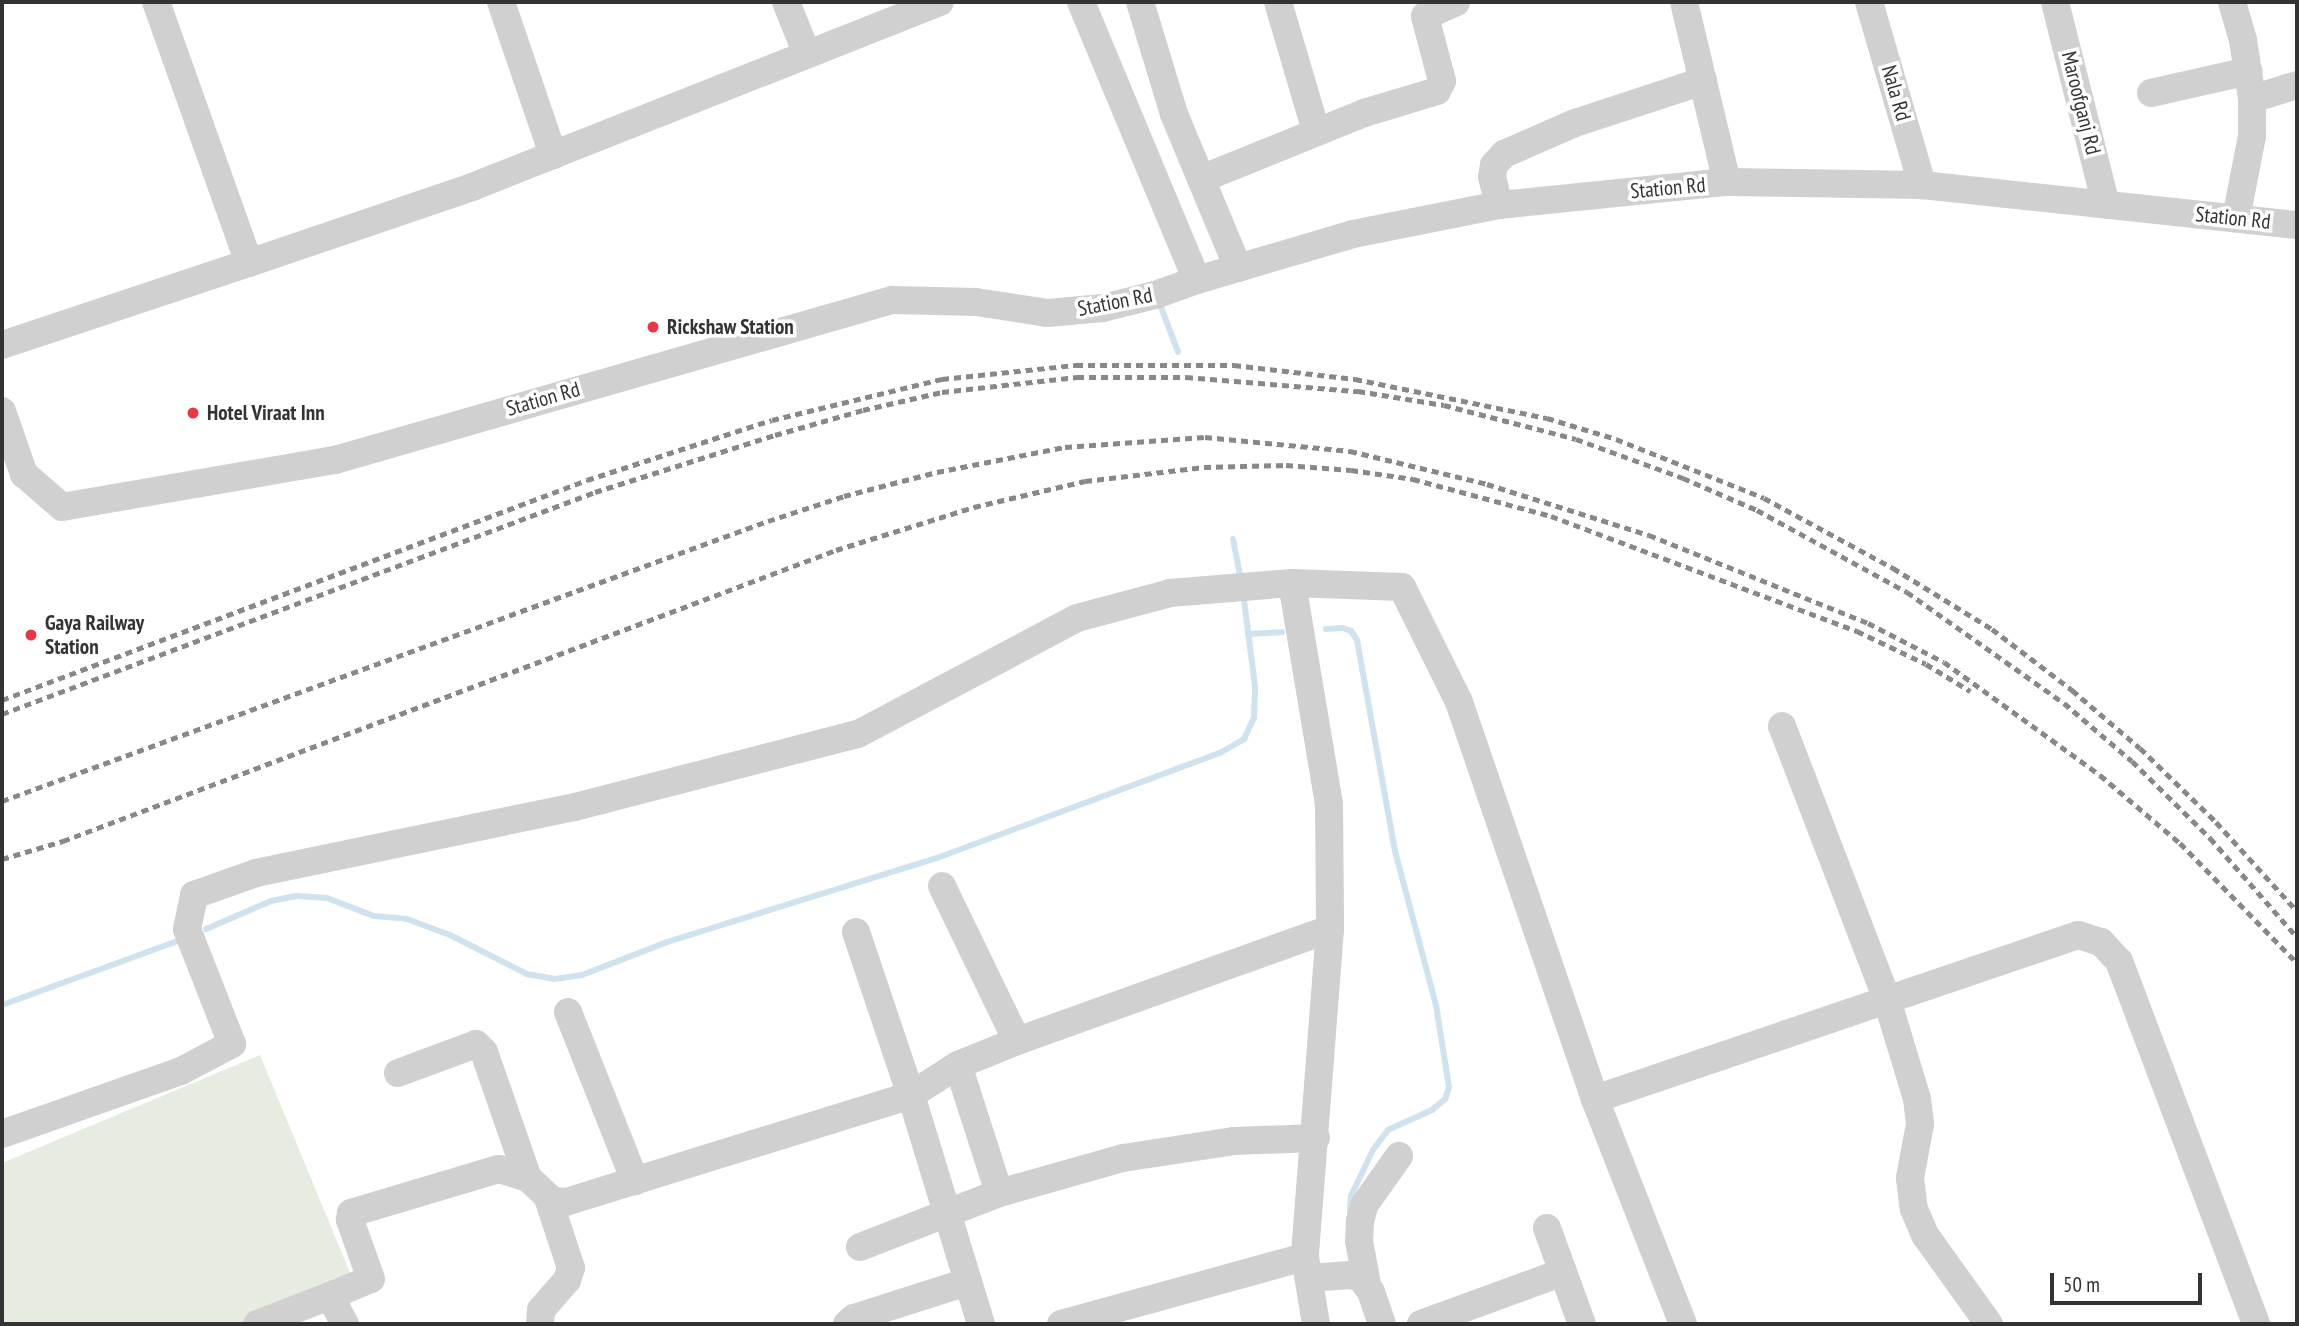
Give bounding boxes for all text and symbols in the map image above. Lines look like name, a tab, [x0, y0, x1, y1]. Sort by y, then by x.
street label: Maroofganj Rd	[2056, 49, 2106, 157]
street label: Nala Rd	[1876, 62, 1916, 124]
street label: Station Rd	[1629, 172, 1707, 204]
street label: Station Rd	[2194, 202, 2272, 234]
street label: Station Rd	[1076, 282, 1154, 322]
place label: Rickshaw Station	[667, 314, 794, 340]
marker: Rickshaw Station	[645, 319, 661, 335]
street label: Station Rd	[503, 376, 583, 422]
place label: Hotel Viraat Inn	[207, 400, 325, 426]
marker: Hotel Viraat Inn	[185, 405, 201, 421]
place label: Gaya Railway Station	[45, 610, 144, 660]
marker: Gaya Railway Station	[23, 627, 39, 643]
scale bar	[2054, 1260, 2206, 1304]
text: 50 m	[2063, 1271, 2100, 1298]

